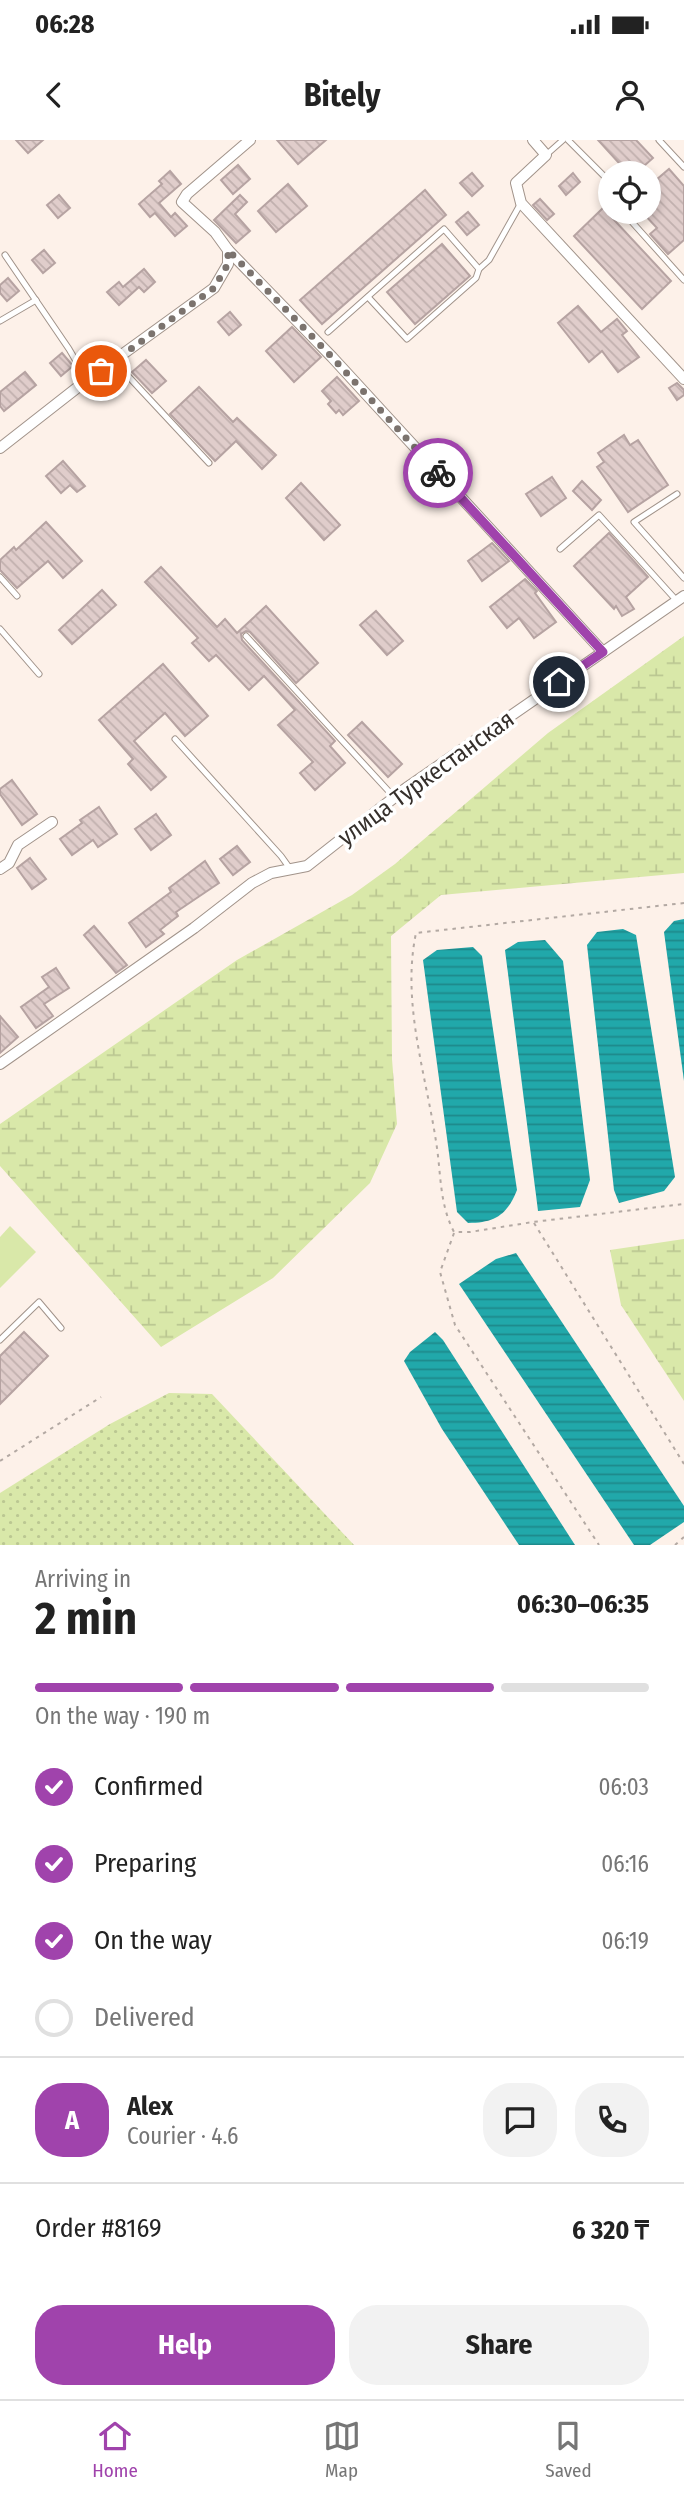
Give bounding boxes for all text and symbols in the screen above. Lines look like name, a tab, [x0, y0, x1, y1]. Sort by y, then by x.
text: 06:28	[35, 9, 95, 40]
icon: back	[35, 76, 73, 114]
text: Bitely	[304, 76, 380, 114]
icon: person	[611, 76, 649, 114]
map controls	[598, 161, 661, 224]
button: locate	[598, 161, 661, 224]
pin	[71, 341, 131, 401]
icon: bag	[82, 352, 120, 390]
courier	[403, 438, 473, 508]
icon: bike	[419, 454, 457, 492]
pin	[529, 652, 589, 712]
icon: home	[540, 663, 578, 701]
street label: улица Туркестанская	[332, 705, 520, 851]
text: Arriving in	[35, 1565, 131, 1593]
text: 06:30–06:35	[517, 1589, 649, 1620]
text: 2 min	[35, 1591, 137, 1646]
text: On the way · 190 m	[35, 1702, 210, 1730]
icon: check	[35, 1768, 73, 1806]
text: Confirmed	[94, 1771, 204, 1802]
text: 06:03	[599, 1773, 649, 1801]
icon: check	[35, 1845, 73, 1883]
text: Preparing	[94, 1848, 196, 1879]
text: 06:16	[601, 1850, 649, 1878]
icon: check	[35, 1922, 73, 1960]
text: On the way	[94, 1925, 212, 1956]
text: 06:19	[602, 1927, 649, 1955]
text: Delivered	[94, 2002, 195, 2033]
button: chat	[483, 2083, 557, 2157]
button: phone	[575, 2083, 649, 2157]
text: Alex	[127, 2091, 173, 2122]
text: A	[65, 2105, 79, 2136]
text: Courier · 4.6	[127, 2122, 238, 2150]
text: Order #8169	[35, 2213, 162, 2244]
text: 6 320 ₸	[572, 2215, 649, 2246]
button: Help	[35, 2305, 335, 2385]
button: Share	[349, 2305, 649, 2385]
tab: Home	[92, 2417, 138, 2482]
tab: Map	[323, 2417, 361, 2482]
tab: Saved	[545, 2417, 592, 2482]

